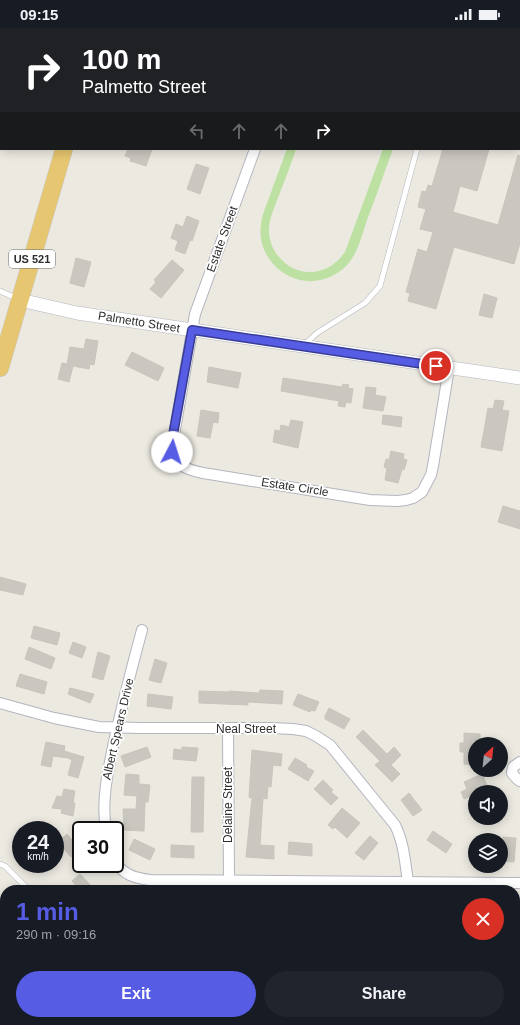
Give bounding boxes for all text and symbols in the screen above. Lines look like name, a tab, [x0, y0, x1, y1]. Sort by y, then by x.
text: 09:15	[20, 6, 58, 23]
icon: right	[16, 44, 68, 96]
text: 100 m	[82, 44, 161, 75]
text: Palmetto Street	[82, 77, 206, 97]
icon: left	[186, 120, 208, 142]
icon: ahead	[228, 120, 250, 142]
icon: ahead	[270, 120, 292, 142]
icon: right	[312, 120, 334, 142]
street label: Estate Street	[204, 203, 241, 274]
road number: US 521	[9, 250, 55, 268]
street label: Palmetto Street	[97, 309, 182, 335]
pin	[419, 349, 453, 383]
icon: arrive	[425, 355, 447, 377]
position arrow	[151, 431, 193, 473]
street label: Estate Circle	[260, 475, 330, 499]
street label: Albert Spears Drive	[99, 676, 137, 781]
street label: Neal Street	[216, 722, 277, 736]
north arrow	[468, 737, 508, 777]
map controls	[468, 737, 508, 873]
street label: Delaine Street	[221, 766, 235, 843]
button: sound	[468, 785, 508, 825]
speed limit sign: 30	[72, 821, 124, 873]
text: 24	[27, 831, 49, 853]
button: layers	[468, 833, 508, 873]
text: km/h	[27, 851, 49, 862]
text: 1 min	[16, 898, 79, 925]
button: close	[462, 898, 504, 940]
text: 290 m · 09:16	[16, 927, 96, 942]
button: Exit	[16, 971, 256, 1017]
button: Share	[264, 971, 504, 1017]

